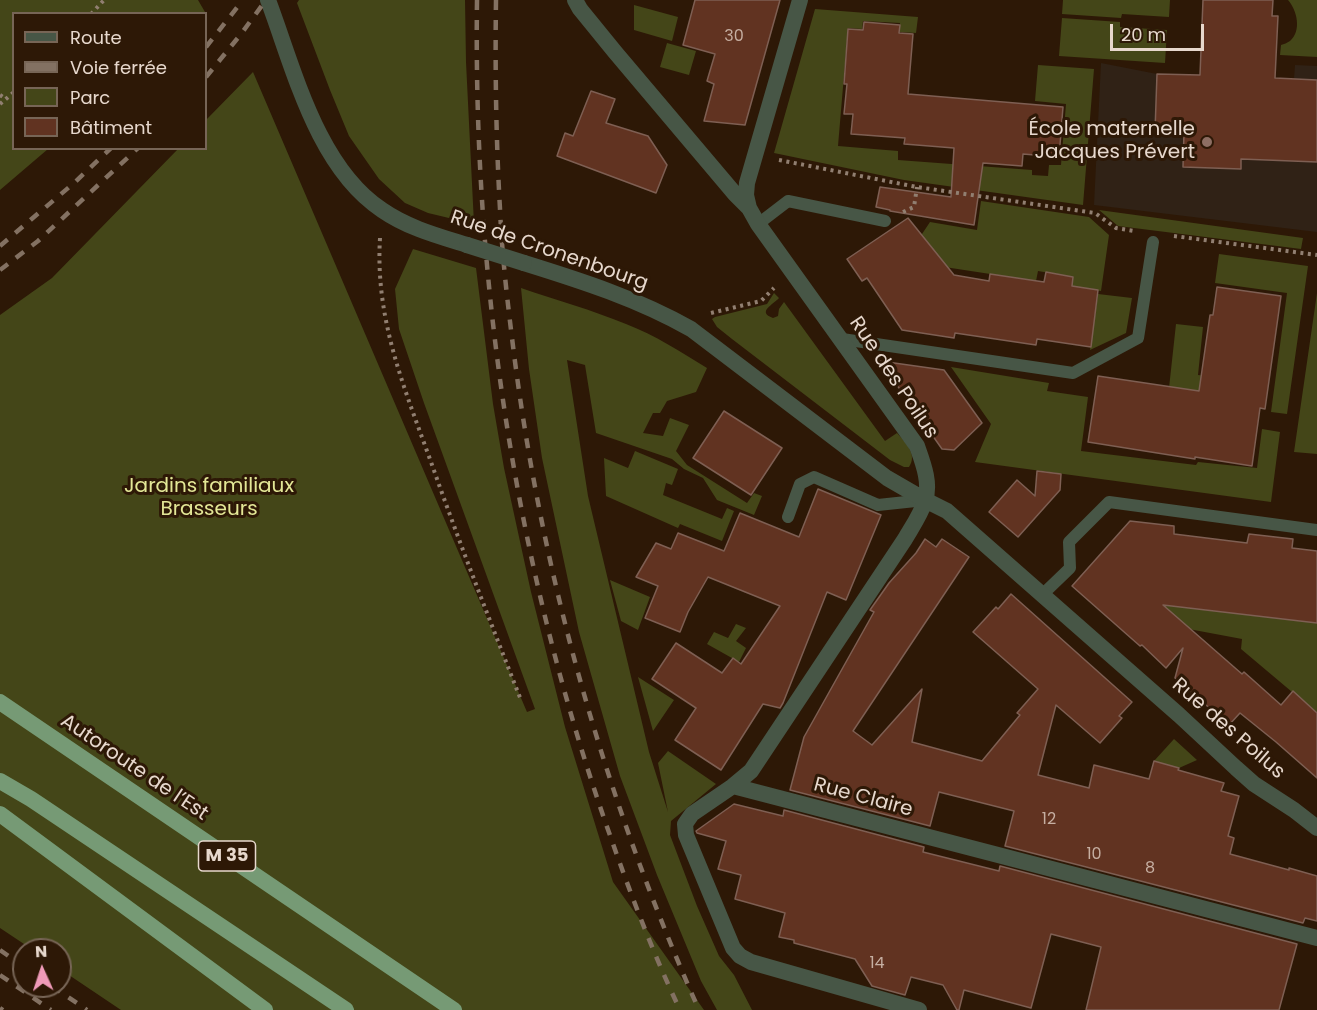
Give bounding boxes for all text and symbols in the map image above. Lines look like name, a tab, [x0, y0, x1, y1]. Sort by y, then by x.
legend	[12, 12, 207, 150]
scale bar	[1113, 12, 1208, 50]
text: 20 m	[1121, 22, 1166, 47]
text: Route	[70, 25, 122, 50]
house number: 30	[724, 27, 744, 47]
text: Voie ferrée	[70, 55, 167, 80]
text: Parc	[70, 85, 110, 110]
text: Bâtiment	[70, 115, 152, 140]
place label: École maternelle Jacques Prévert	[1028, 118, 1195, 165]
marker: École maternelle Jacques Prévert	[1200, 135, 1214, 149]
street label: Rue de Cronenbourg	[447, 206, 651, 296]
street label: Rue des Poilus	[843, 312, 943, 444]
park label: Jardins familiaux Brasseurs	[124, 475, 294, 522]
street label: Rue des Poilus	[1167, 673, 1289, 785]
street label: Autoroute de l’Est	[56, 710, 212, 826]
street label: Rue Claire	[811, 773, 915, 823]
house number: 12	[1042, 810, 1056, 830]
road number: M 35	[198, 841, 256, 871]
house number: 10	[1086, 845, 1102, 865]
house number: 8	[1145, 859, 1155, 879]
north arrow	[12, 938, 72, 998]
text: N	[35, 940, 48, 963]
house number: 14	[869, 954, 885, 974]

